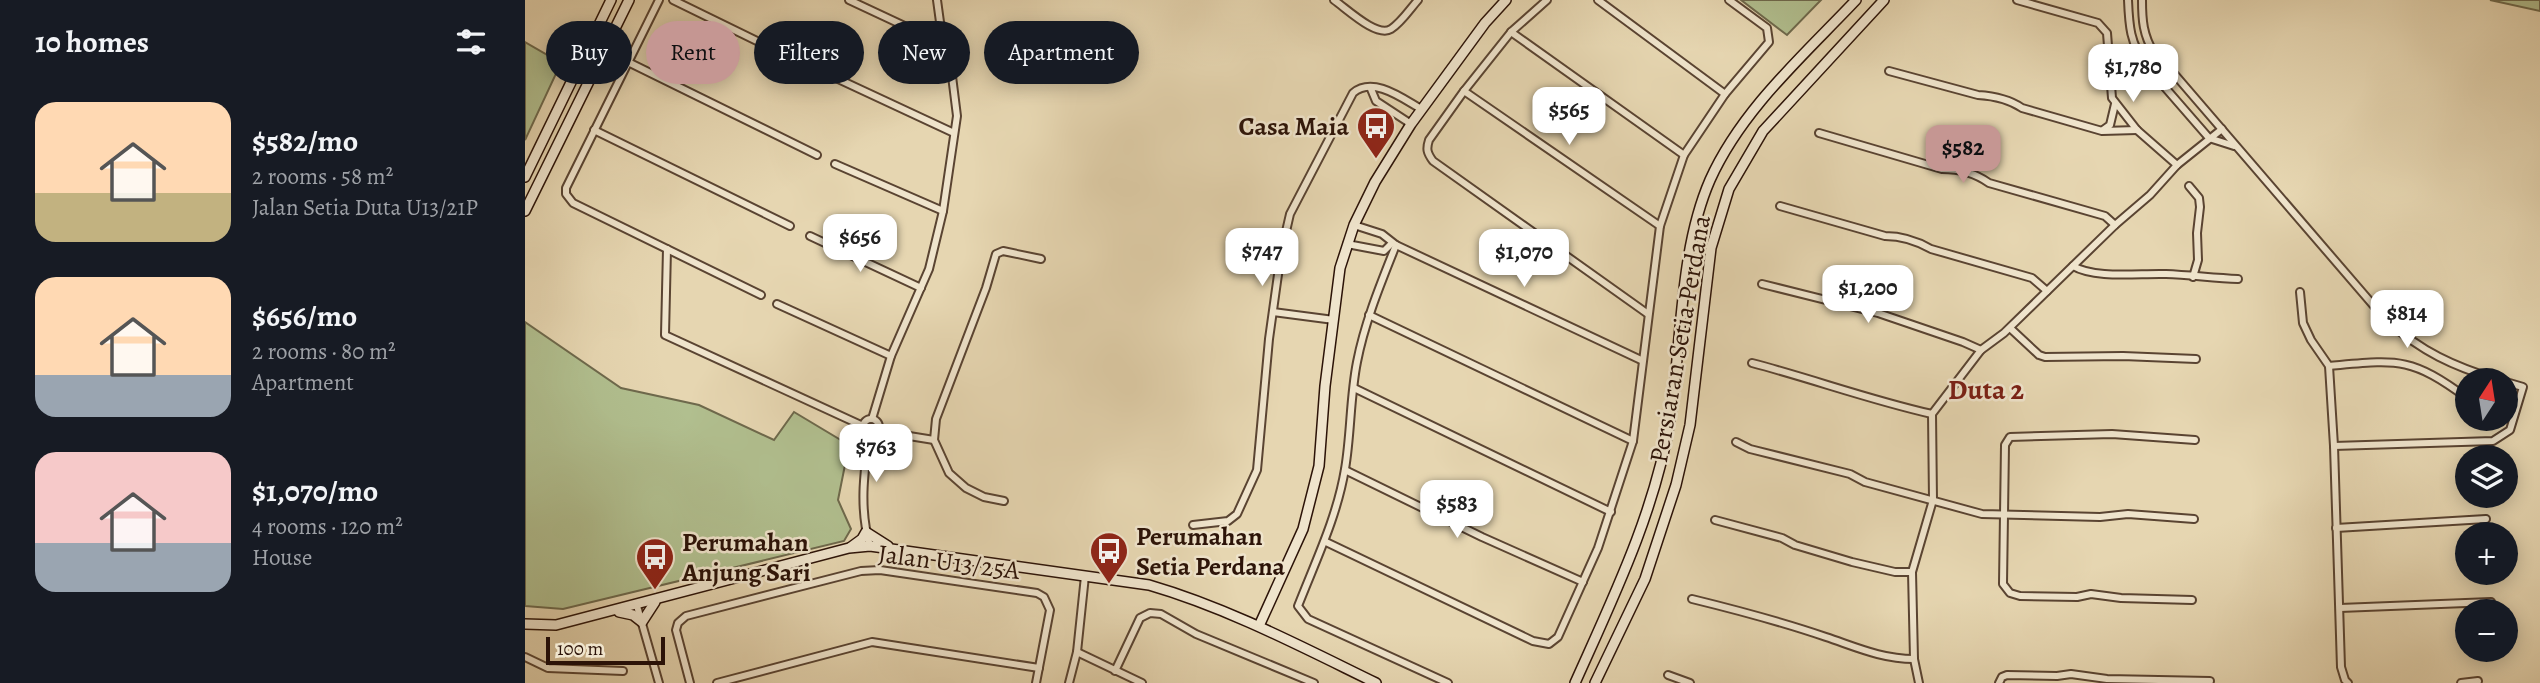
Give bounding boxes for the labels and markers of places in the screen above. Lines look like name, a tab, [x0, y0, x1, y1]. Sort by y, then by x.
pin: $1,780	[2076, 44, 2190, 104]
pin: $565	[1528, 88, 1610, 147]
bus stop icon: Casa Maia	[1355, 105, 1397, 160]
place label: Casa Maia	[1238, 109, 1349, 144]
pin: $582	[1922, 125, 2004, 185]
pin: $656	[819, 215, 901, 274]
pin: $747	[1221, 229, 1303, 288]
pin: $1,070	[1467, 230, 1581, 289]
pin: $1,200	[1811, 266, 1925, 325]
pin: $814	[2366, 290, 2448, 350]
pin: $763	[835, 424, 917, 484]
pin: $583	[1416, 480, 1498, 540]
place label: Perumahan Setia Perdana	[1136, 519, 1286, 584]
place label: Perumahan Anjung Sari	[681, 525, 810, 590]
bus stop icon: Perumahan Setia Perdana	[1088, 530, 1130, 585]
bus stop icon: Perumahan Anjung Sari	[634, 536, 676, 591]

